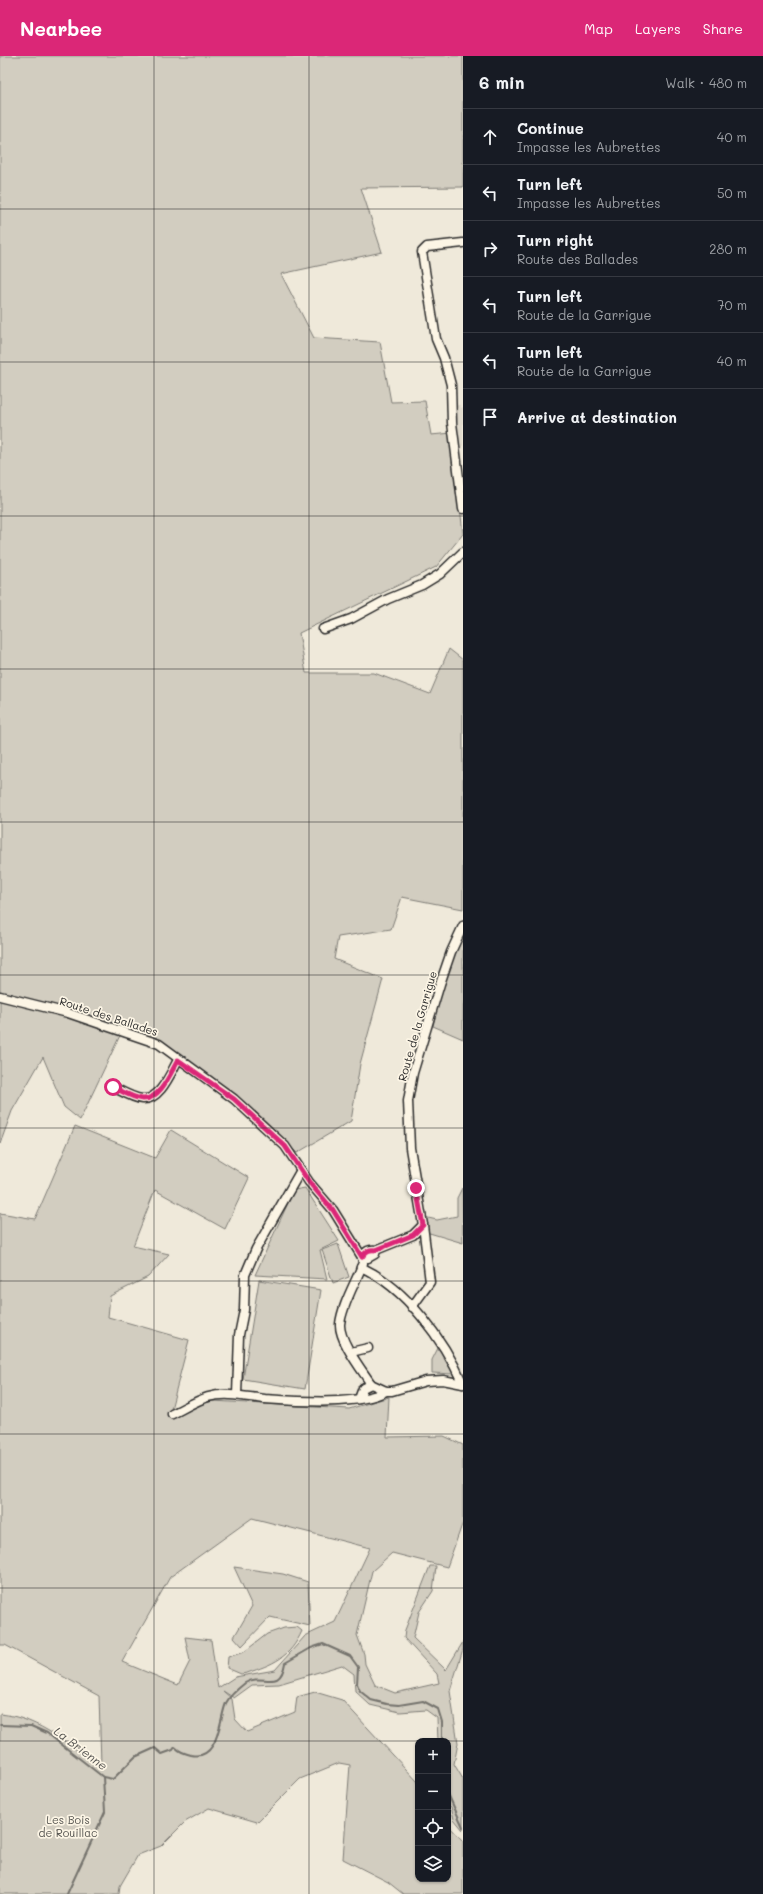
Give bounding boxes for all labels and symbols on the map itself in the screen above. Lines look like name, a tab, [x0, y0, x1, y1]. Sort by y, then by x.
street label: Route de la Garrigue	[394, 969, 440, 1083]
street label: Route des Ballades	[58, 993, 160, 1039]
route start	[104, 1078, 122, 1096]
route end	[407, 1179, 425, 1197]
water label: La Brienne	[51, 1723, 111, 1773]
park label: Les Bois de Rouillac	[38, 1812, 98, 1840]

